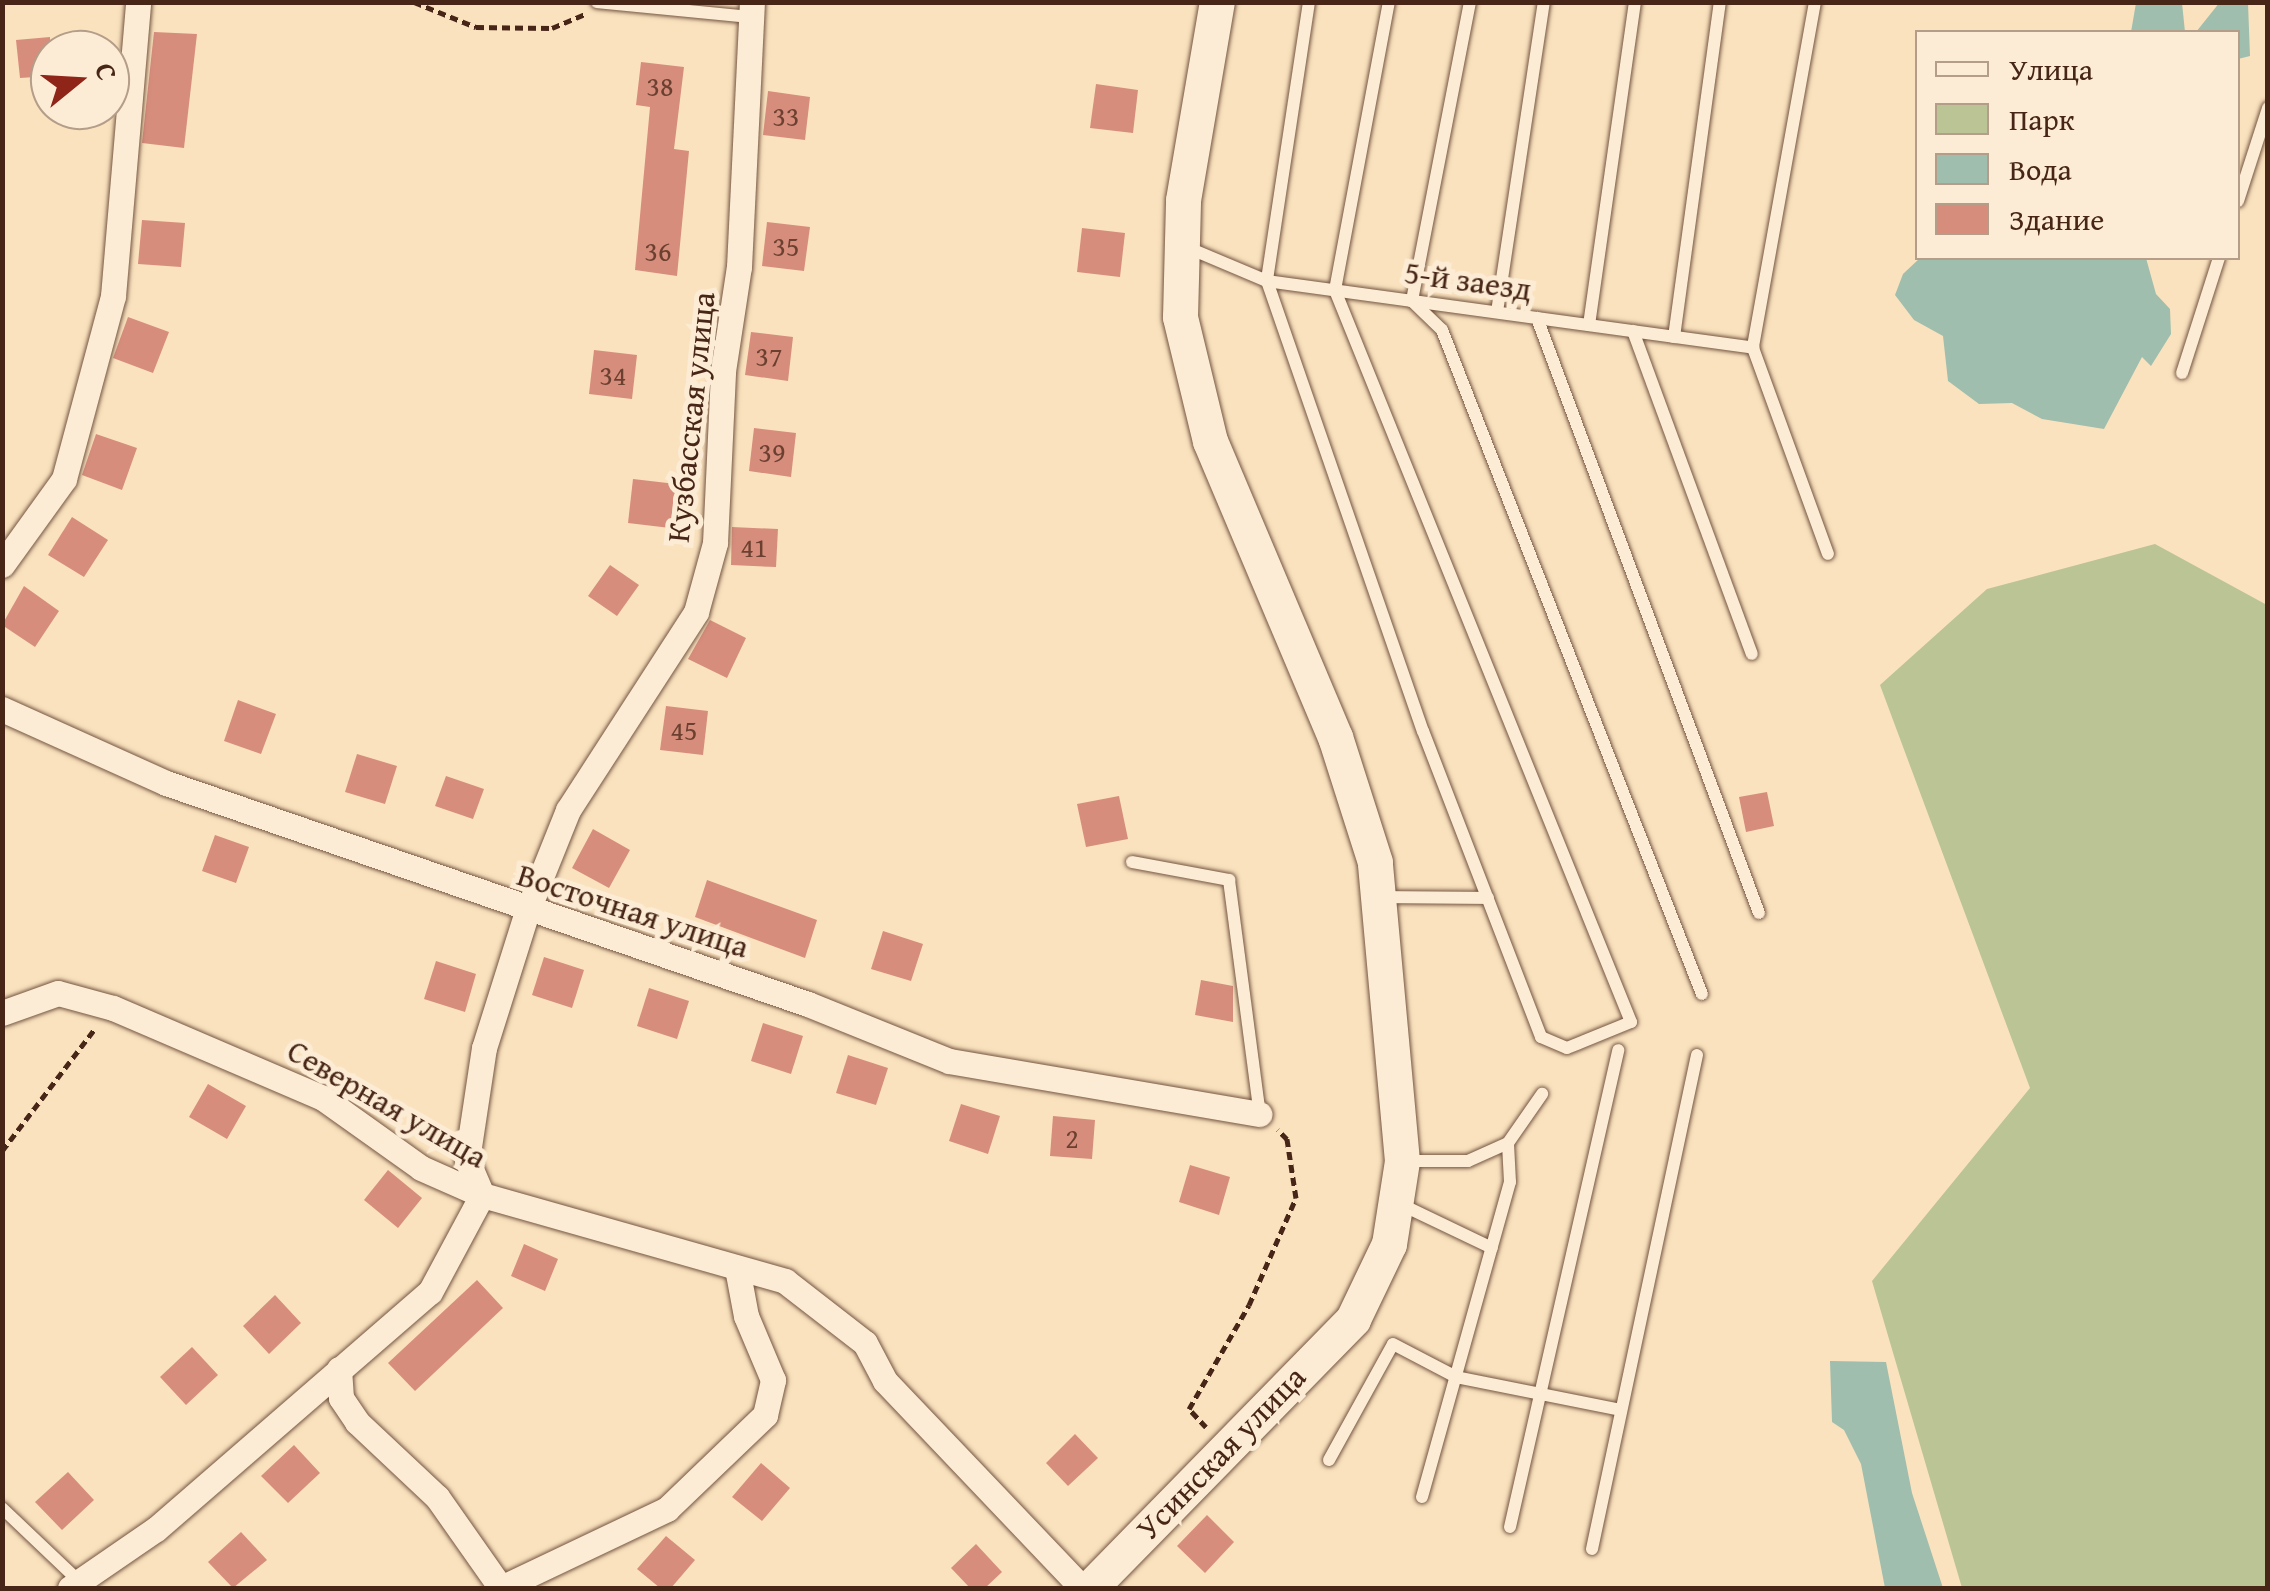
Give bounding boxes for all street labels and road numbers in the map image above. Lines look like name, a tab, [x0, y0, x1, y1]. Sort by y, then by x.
street label: 5-й заезд	[1402, 253, 1534, 309]
street label: Кузбасская улица	[659, 290, 723, 544]
street label: Восточная улица	[512, 856, 754, 966]
street label: Северная улица	[281, 1031, 493, 1177]
street label: Усинская улица	[1128, 1358, 1314, 1548]

